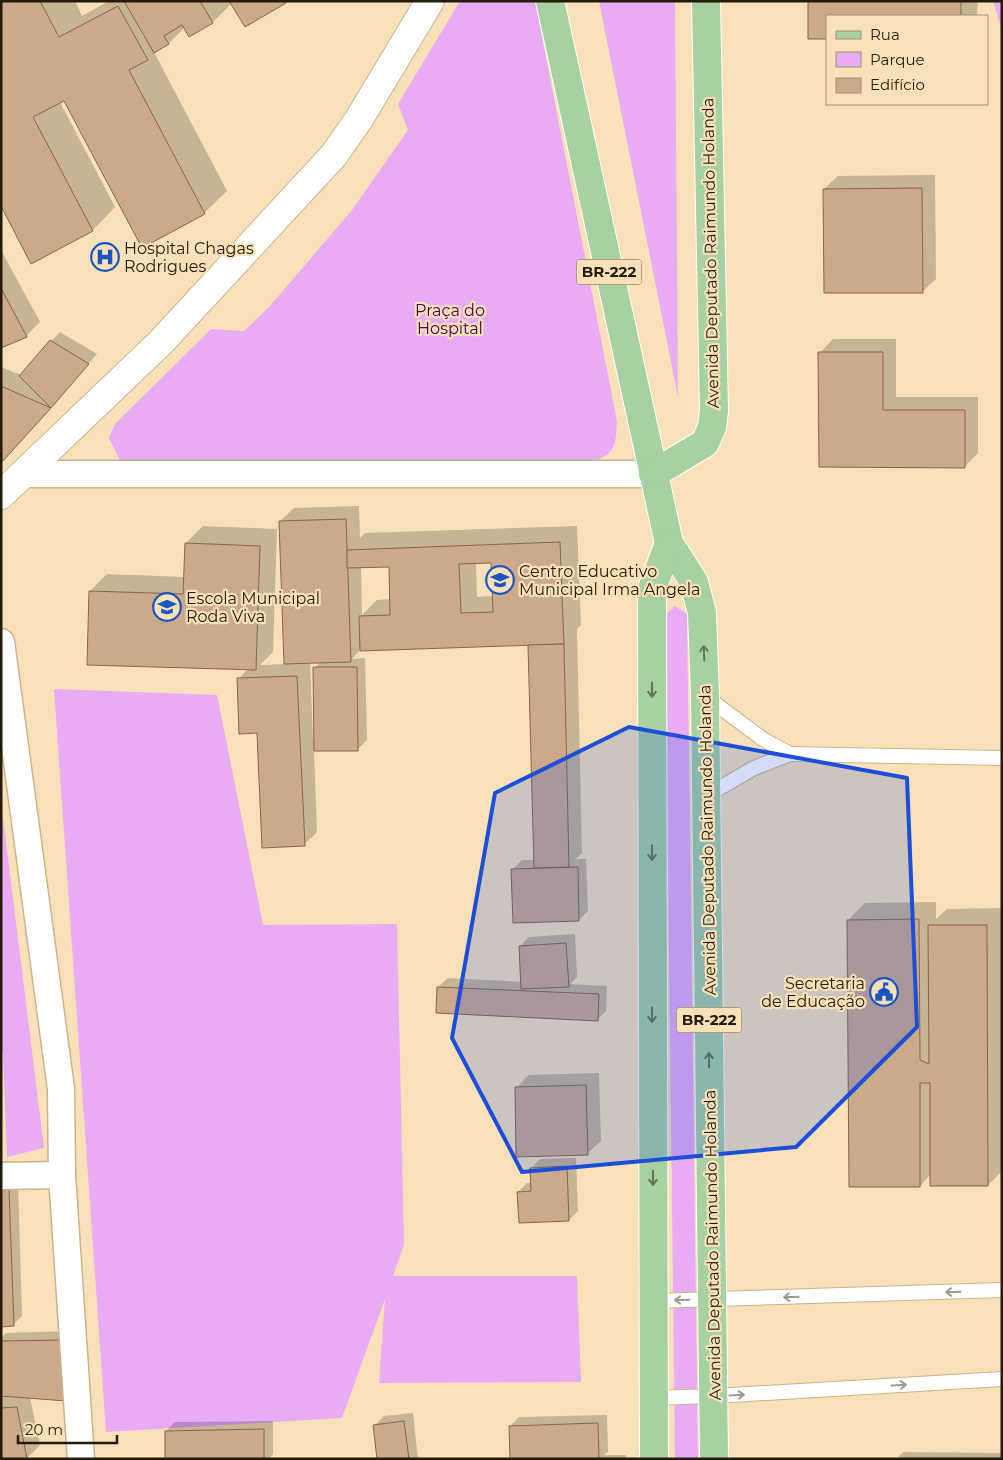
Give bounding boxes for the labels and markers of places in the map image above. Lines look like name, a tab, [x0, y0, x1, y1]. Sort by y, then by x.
place label: Hospital Chagas Rodrigues	[124, 239, 254, 276]
hospital icon: Hospital Chagas Rodrigues	[90, 242, 120, 272]
place label: Centro Educativo Municipal Irma Angela	[519, 562, 700, 599]
school or university icon: Centro Educativo Municipal Irma Angela	[485, 565, 515, 595]
place label: Escola Municipal Roda Viva	[186, 589, 320, 626]
school or university icon: Escola Municipal Roda Viva	[152, 592, 182, 622]
place label: Secretaria de Educação	[761, 974, 865, 1011]
public building icon: Secretaria de Educação	[869, 977, 899, 1007]

